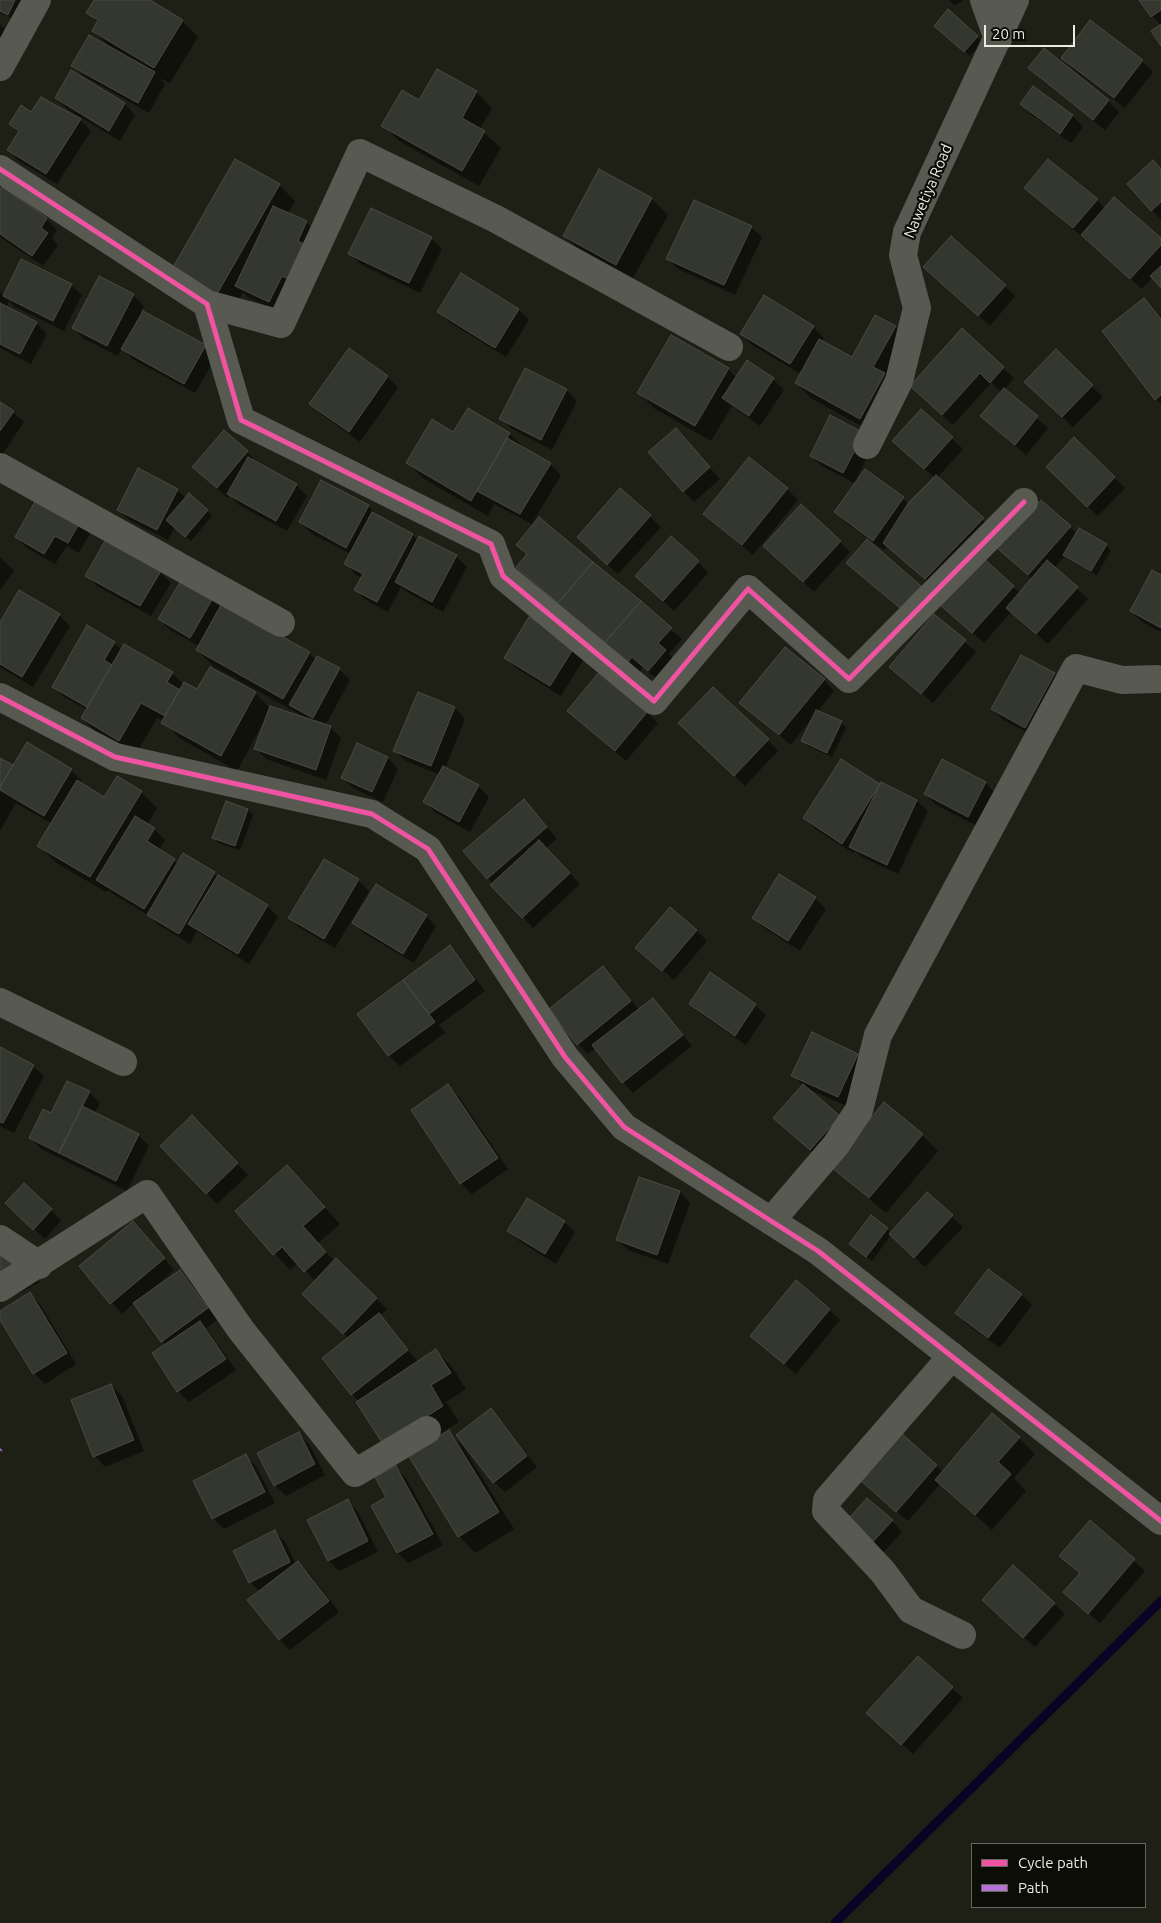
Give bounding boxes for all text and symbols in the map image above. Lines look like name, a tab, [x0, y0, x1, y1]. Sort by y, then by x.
scale bar	[986, 15, 1077, 47]
text: 20 m	[992, 25, 1025, 42]
street label: Nawetiya Road	[900, 141, 956, 241]
legend	[971, 1843, 1146, 1908]
text: Cycle path	[1018, 1854, 1088, 1871]
text: Path	[1018, 1879, 1049, 1896]

